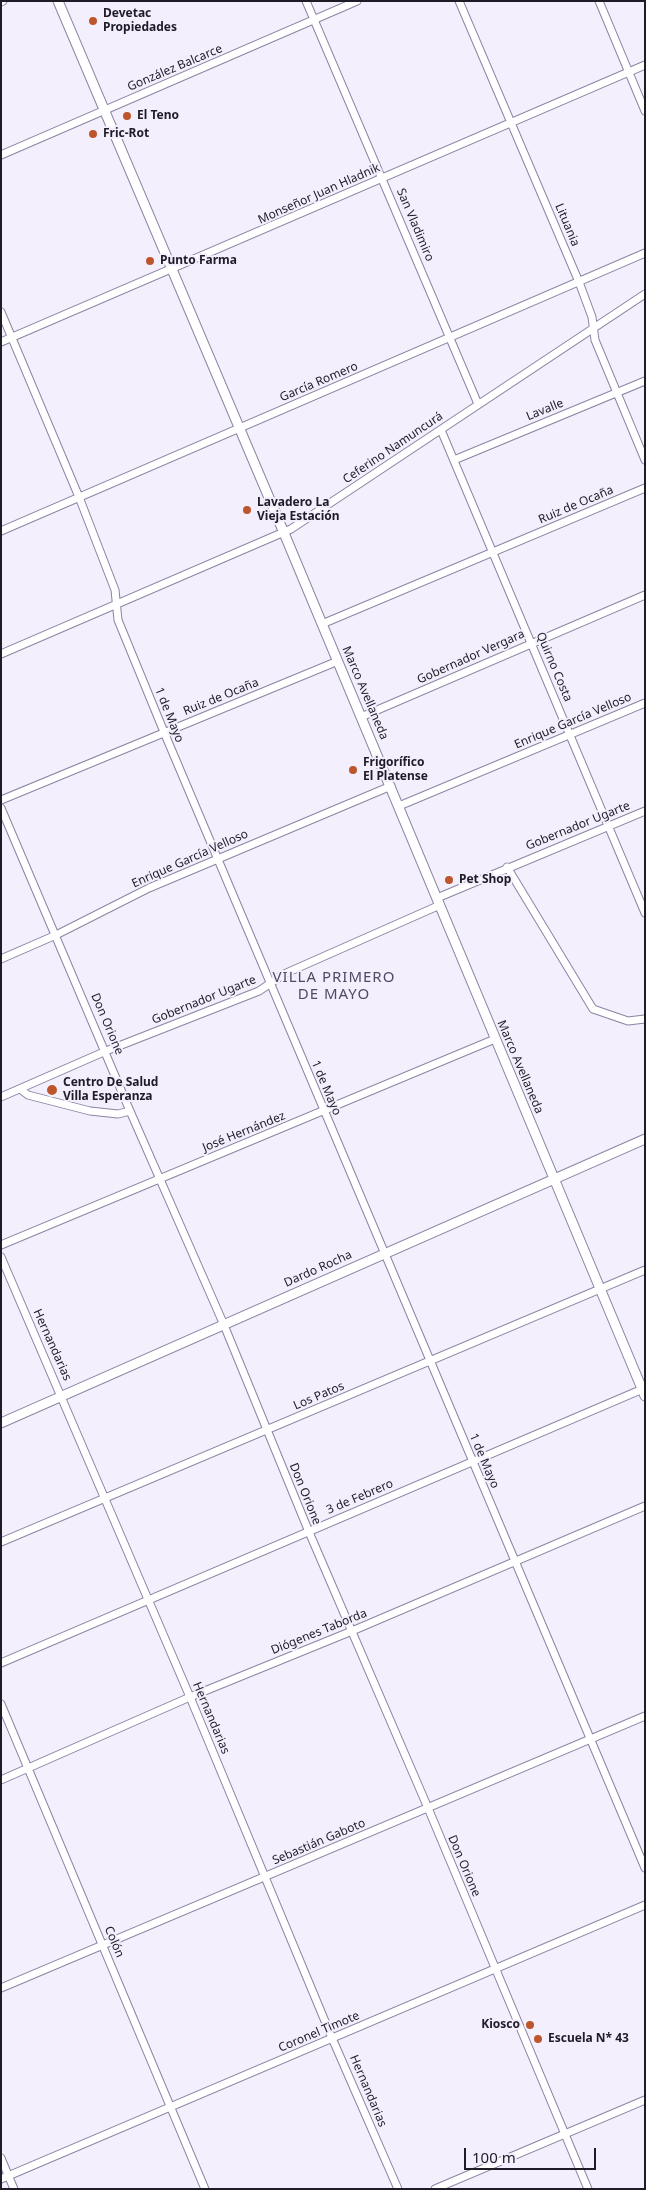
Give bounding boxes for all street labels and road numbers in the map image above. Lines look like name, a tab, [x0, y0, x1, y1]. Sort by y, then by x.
street label: González Balcarce	[125, 42, 225, 94]
street label: Monseñor Juan Hladnik	[256, 161, 382, 227]
street label: San Vladimiro	[393, 186, 437, 264]
street label: Lituania	[552, 201, 582, 249]
street label: García Romero	[278, 359, 360, 405]
street label: Lavalle	[524, 396, 566, 424]
street label: Ceferino Namuncurá	[340, 409, 446, 487]
street label: Ruiz de Ocaña	[536, 483, 616, 527]
street label: Gobernador Vergara	[415, 627, 527, 687]
street label: Quirno Costa	[533, 630, 575, 704]
street label: Marco Avellaneda	[339, 644, 391, 742]
street label: Ruiz de Ocaña	[181, 675, 261, 719]
street label: 1 de Mayo	[151, 685, 187, 745]
street label: Enrique García Velloso	[512, 690, 634, 752]
street label: Gobernador Ugarte	[524, 799, 632, 853]
street label: Enrique García Velloso	[130, 827, 250, 891]
street label: Gobernador Ugarte	[150, 973, 258, 1027]
street label: Don Orione	[88, 991, 126, 1057]
street label: Marco Avellaneda	[494, 1018, 546, 1116]
street label: 1 de Mayo	[308, 1058, 344, 1118]
street label: José Hernández	[200, 1109, 288, 1155]
street label: Dardo Rocha	[282, 1248, 354, 1290]
street label: Hernandarias	[30, 1307, 74, 1383]
street label: Los Patos	[291, 1379, 347, 1413]
street label: 1 de Mayo	[466, 1431, 502, 1491]
street label: Don Orione	[286, 1461, 324, 1527]
street label: 3 de Febrero	[324, 1476, 396, 1518]
street label: Diógenes Taborda	[269, 1606, 369, 1658]
street label: Hernandarias	[189, 1680, 233, 1756]
street label: Sebastián Gaboto	[270, 1816, 368, 1868]
street label: Don Orione	[445, 1833, 483, 1899]
street label: Colón	[101, 1924, 127, 1960]
street label: Coronel Timote	[276, 2008, 362, 2056]
street label: Hernandarias	[346, 2053, 390, 2129]

